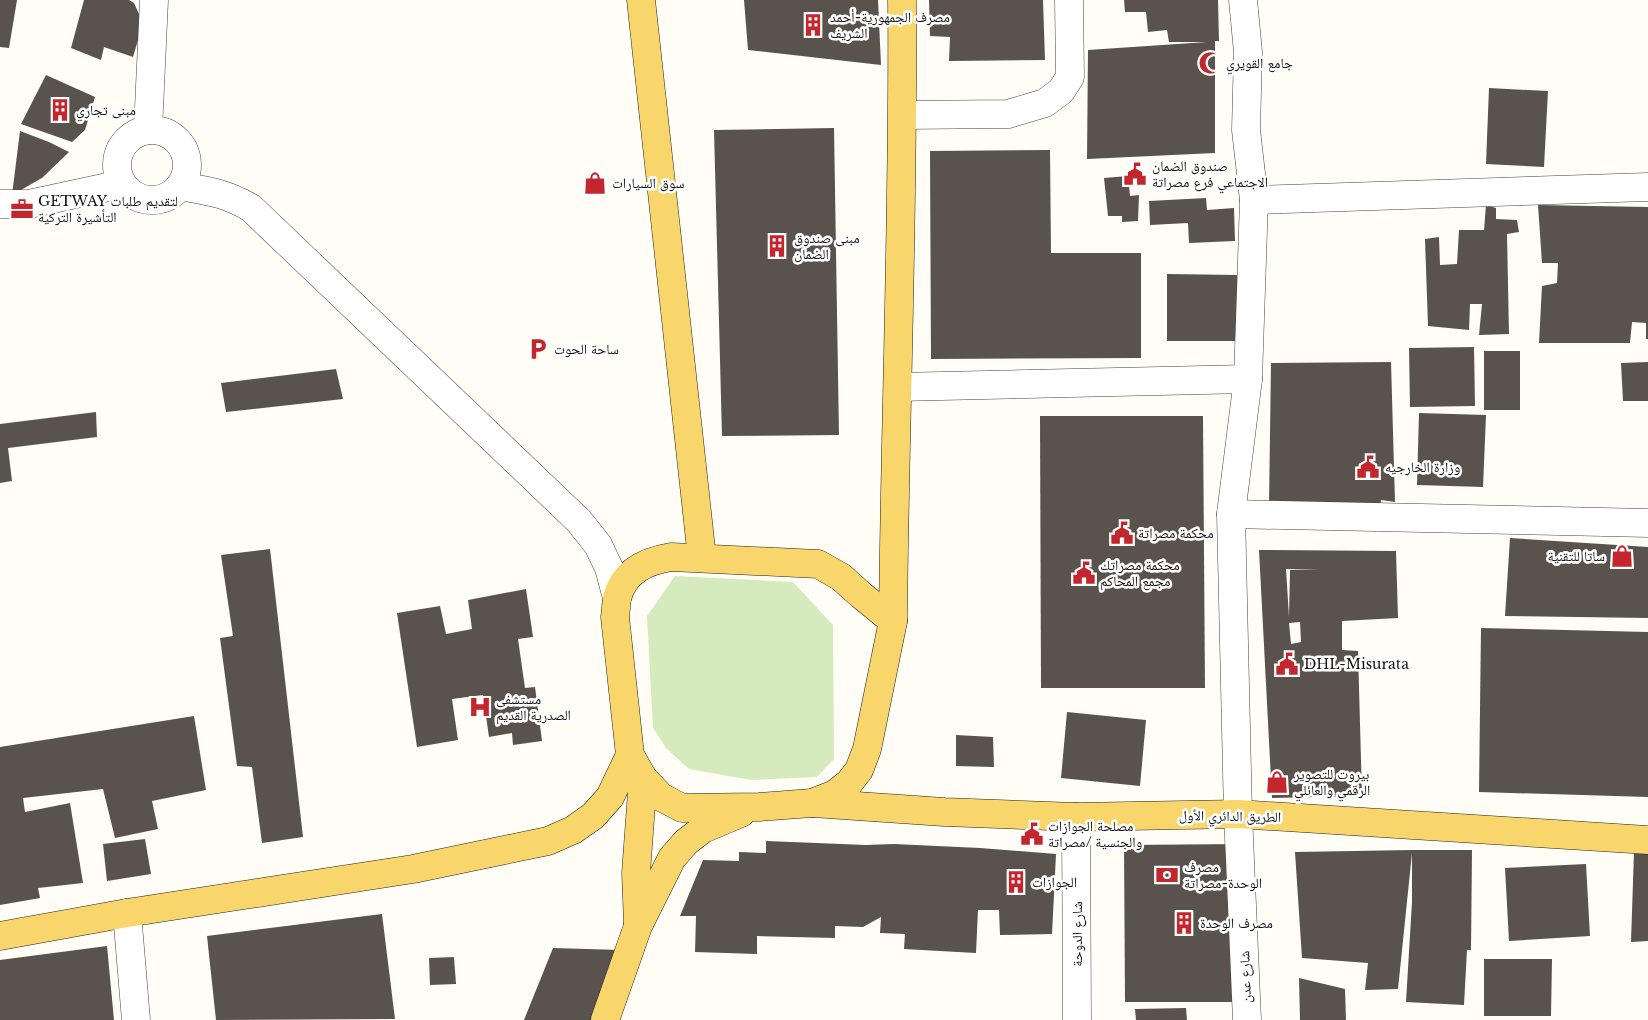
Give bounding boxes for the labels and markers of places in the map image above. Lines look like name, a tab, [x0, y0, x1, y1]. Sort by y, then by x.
place label: مصرف الجمهورية-أحمد الشريف	[830, 8, 950, 42]
building icon: مصرف الجمهورية-أحمد الشريف	[800, 12, 826, 38]
mosque icon: جامع القويري	[1197, 50, 1223, 76]
place label: جامع القويري	[1226, 54, 1293, 75]
building icon: مبنى تجاري	[47, 97, 73, 123]
place label: مبنى تجاري	[76, 101, 136, 122]
place label: صندوق الضمان الاجتماعي فرع مصراتة	[1152, 157, 1268, 194]
public building icon: صندوق الضمان الاجتماعي فرع مصراتة	[1122, 161, 1148, 187]
shop icon: سوق السيارات	[582, 170, 608, 196]
place label: سوق السيارات	[612, 174, 685, 192]
place label: GETWAY لتقديم طلبات التأشيرة التركية	[38, 192, 178, 226]
office icon: GETWAY لتقديم طلبات التأشيرة التركية	[9, 196, 35, 222]
place label: مبنى صندوق الضمان	[794, 229, 860, 263]
building icon: مبنى صندوق الضمان	[764, 233, 790, 259]
parking icon: ساحة الحوت	[525, 336, 551, 362]
place label: ساحة الحوت	[554, 340, 619, 358]
public building icon: وزارة الخارجيه	[1355, 454, 1381, 480]
place label: وزارة الخارجيه	[1385, 458, 1460, 476]
public building icon: محكمة مصراتة	[1109, 520, 1135, 546]
place label: محكمة مصراتة	[1138, 524, 1214, 542]
shop icon: ساتا للتقنية	[1609, 543, 1635, 569]
place label: ساتا للتقنية	[1548, 547, 1605, 565]
place label: محكمة مصراتك مجمع المحاكم	[1100, 556, 1180, 591]
public building icon: محكمة مصراتك مجمع المحاكم	[1071, 560, 1097, 586]
public building icon: DHL-Misurata	[1274, 651, 1300, 677]
place label: DHL-Misurata	[1304, 655, 1409, 673]
place label: مستشفى الصدرية القديم	[496, 690, 571, 725]
hospital icon: مستشفى الصدرية القديم	[467, 694, 493, 720]
place label: بيروت للتصوير الرقمي والعائلي	[1293, 765, 1370, 802]
shop icon: بيروت للتصوير الرقمي والعائلي	[1264, 769, 1290, 795]
place label: مصلحة الجوازات والجنسية /مصراتة	[1048, 817, 1142, 851]
public building icon: مصلحة الجوازات والجنسية /مصراتة	[1019, 821, 1045, 847]
place label: مصرف الوحدة-مصراتة	[1184, 858, 1262, 892]
bank icon: مصرف الوحدة-مصراتة	[1154, 862, 1180, 888]
building icon: الجوازات	[1003, 869, 1029, 895]
place label: الجوازات	[1032, 873, 1077, 891]
building icon: مصرف الوحدة	[1171, 910, 1197, 936]
place label: مصرف الوحدة	[1200, 914, 1273, 932]

